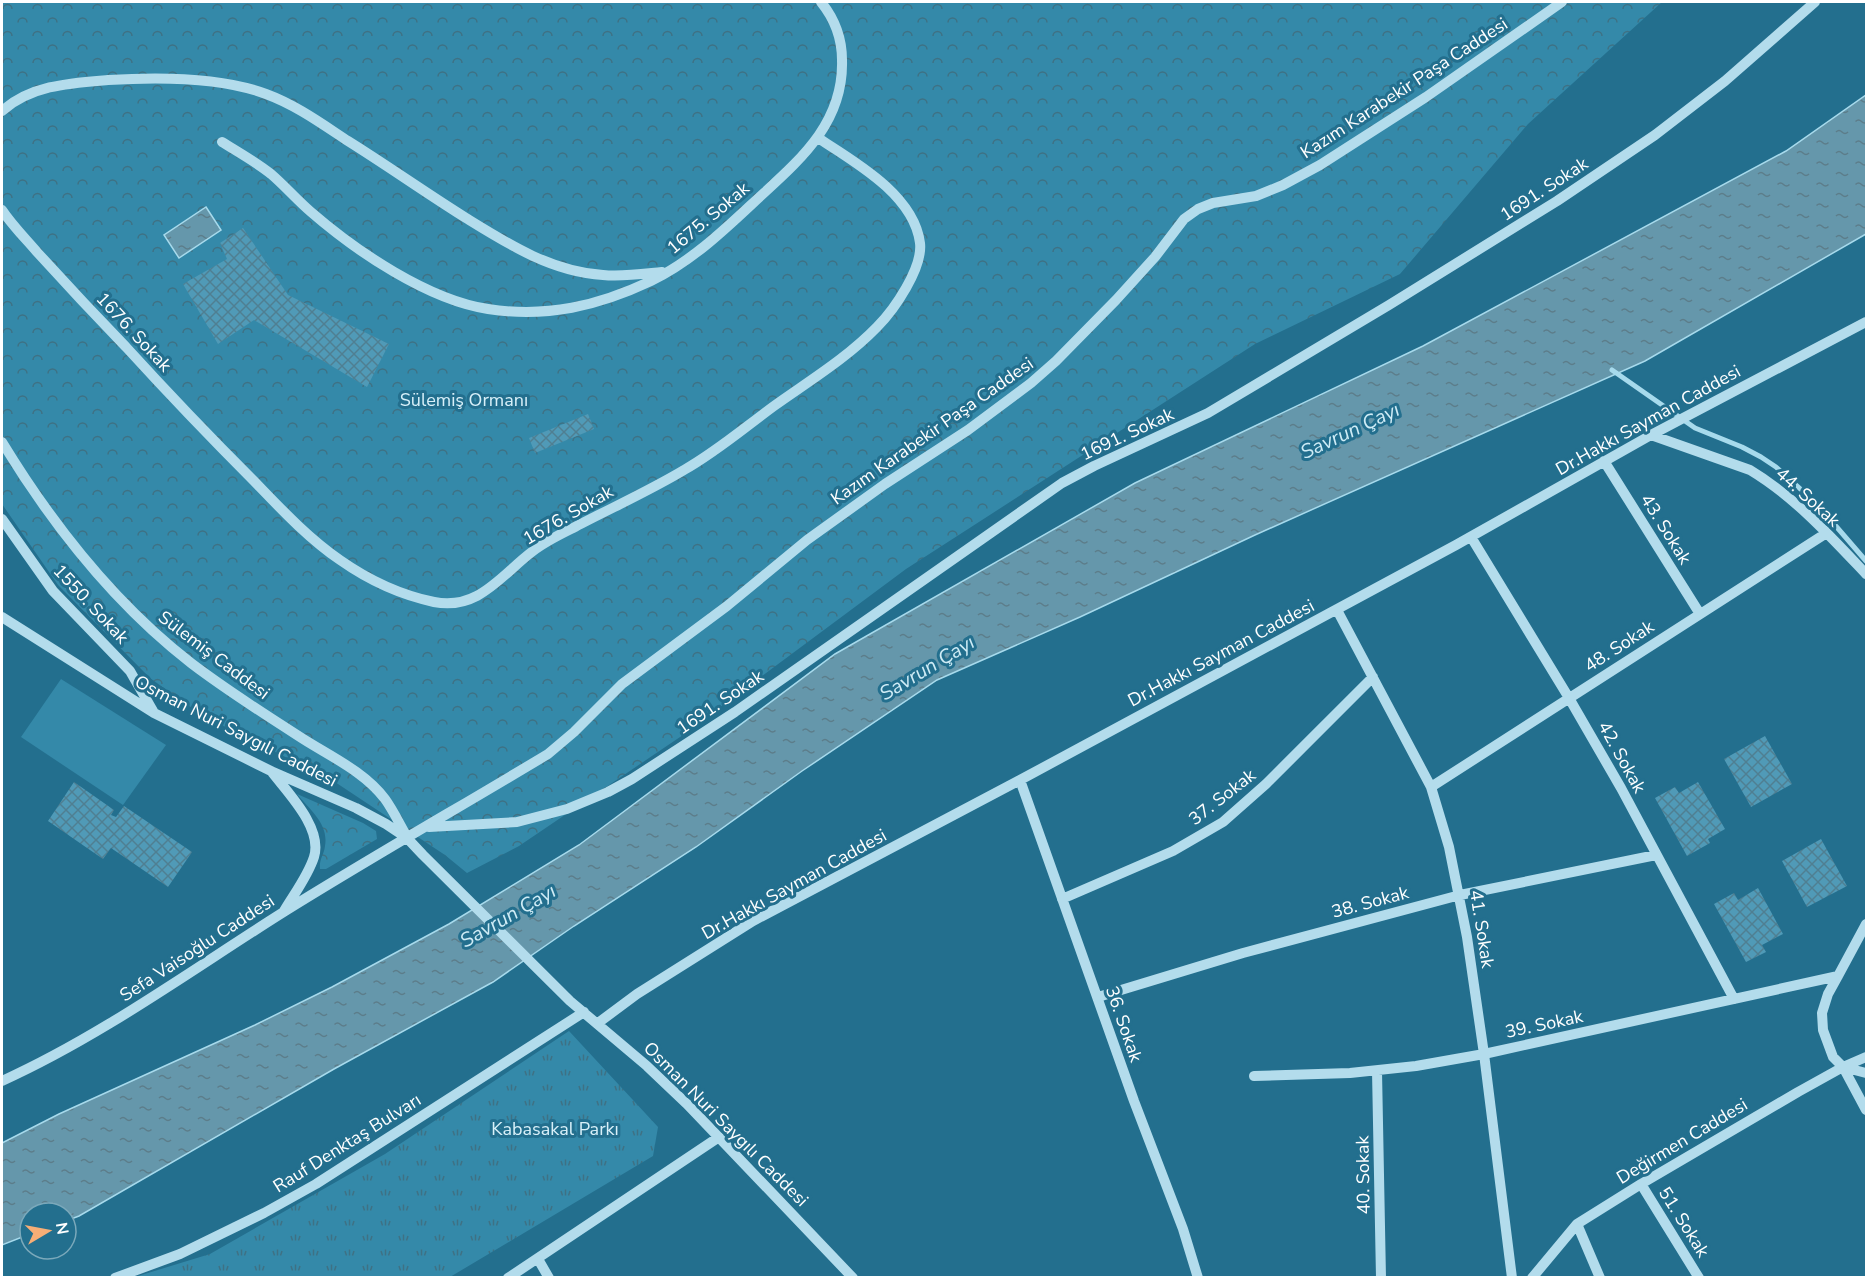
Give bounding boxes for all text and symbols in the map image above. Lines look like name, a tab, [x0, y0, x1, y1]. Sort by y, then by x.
street label: Kazım Karabekir Paşa Caddesi	[1296, 12, 1512, 164]
street label: 1691. Sokak	[1495, 151, 1593, 226]
street label: 1675. Sokak	[662, 176, 755, 259]
street label: 1676. Sokak	[91, 287, 178, 378]
street label: Kazım Karabekir Paşa Caddesi	[826, 352, 1038, 510]
street label: Dr.Hakkı Sayman Caddesi	[1551, 359, 1745, 481]
park label: Sülemiş Ormanı	[400, 388, 528, 412]
water label: Savrun Çayı	[1296, 396, 1404, 466]
street label: 1691. Sokak	[1076, 401, 1178, 466]
street label: 44. Sokak	[1771, 462, 1846, 533]
street label: 1676. Sokak	[518, 479, 618, 551]
street label: 43. Sokak	[1635, 489, 1698, 570]
street label: 1550. Sokak	[48, 559, 135, 650]
street label: Dr.Hakkı Sayman Caddesi	[1124, 594, 1318, 712]
street label: Sülemiş Caddesi	[153, 605, 275, 705]
street label: 48. Sokak	[1579, 614, 1659, 678]
water label: Savrun Çayı	[874, 629, 980, 707]
street label: 1691. Sokak	[672, 663, 769, 740]
street label: Osman Nuri Saygılı Caddesi	[131, 669, 341, 793]
street label: 42. Sokak	[1592, 717, 1652, 798]
street label: 37. Sokak	[1184, 763, 1261, 831]
street label: Dr.Hakkı Sayman Caddesi	[697, 823, 891, 945]
water label: Savrun Çayı	[455, 878, 561, 954]
street label: 38. Sokak	[1329, 880, 1412, 924]
street label: 41. Sokak	[1464, 888, 1500, 971]
street label: Sefa Vaisoğlu Caddesi	[115, 889, 279, 1007]
street label: 36. Sokak	[1100, 983, 1149, 1066]
street label: 39. Sokak	[1503, 1004, 1586, 1044]
street label: Osman Nuri Saygılı Caddesi	[638, 1036, 814, 1212]
street label: Rauf Denktaş Bulvarı	[269, 1088, 425, 1198]
street label: Değirmen Caddesi	[1612, 1092, 1752, 1190]
park label: Kabasakal Parkı	[491, 1117, 619, 1141]
street label: 40. Sokak	[1350, 1134, 1376, 1215]
street label: 51. Sokak	[1653, 1182, 1716, 1263]
north arrow	[18, 1201, 78, 1261]
text: N	[50, 1221, 74, 1236]

